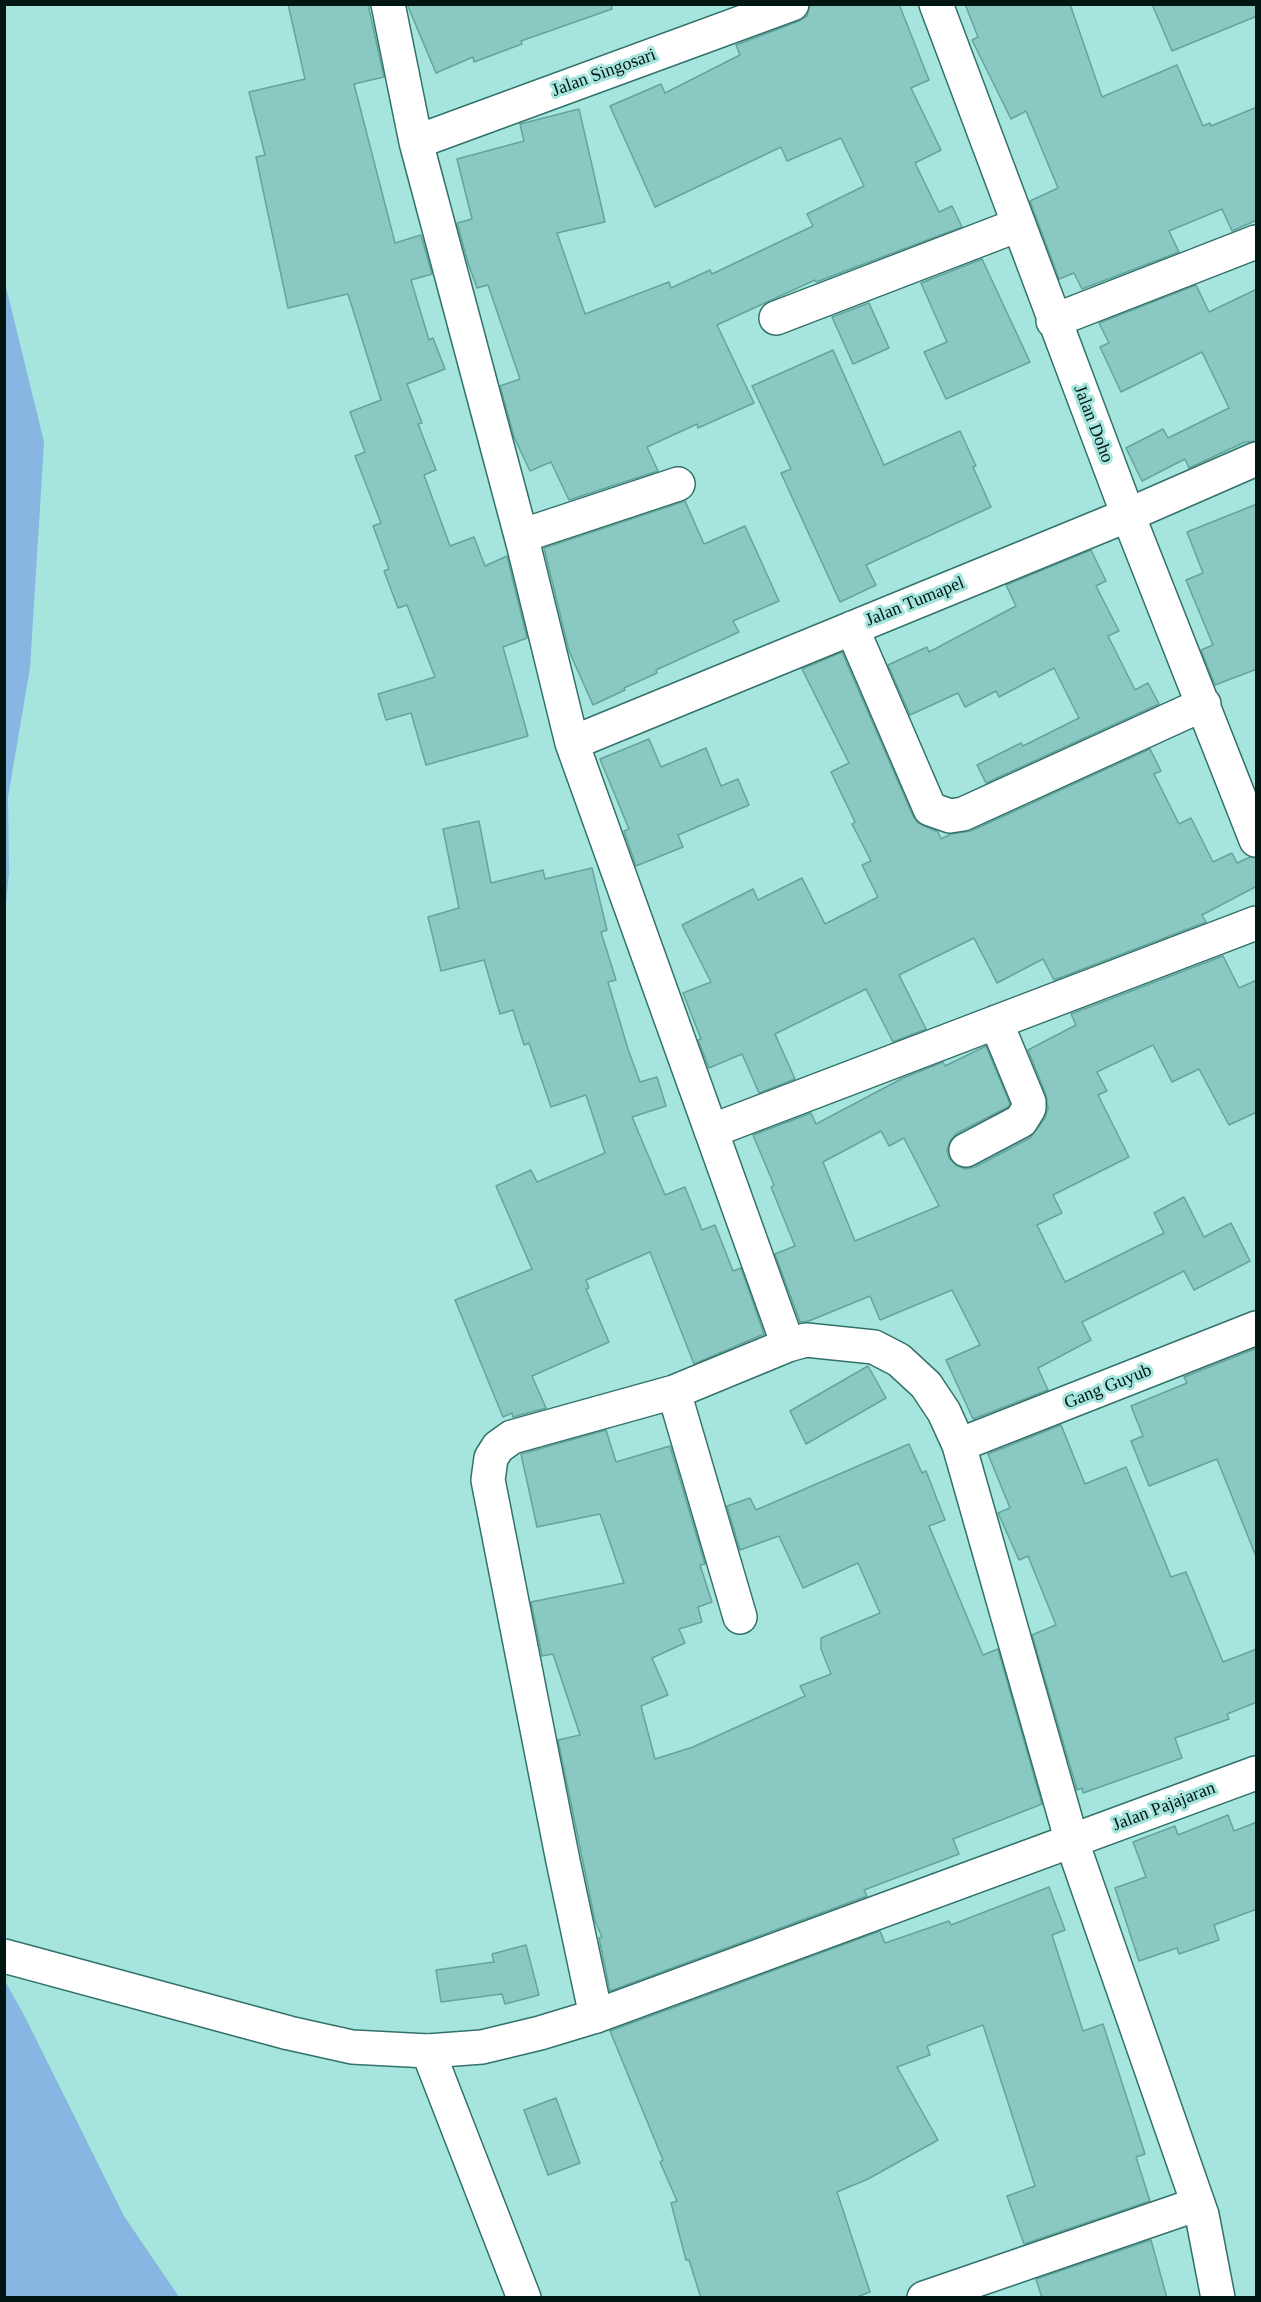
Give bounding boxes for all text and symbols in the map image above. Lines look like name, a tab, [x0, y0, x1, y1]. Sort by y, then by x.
street label: Jalan Singosari	[549, 44, 659, 102]
street label: Jalan Doho	[1068, 382, 1118, 466]
street label: Jalan Tumapel	[862, 572, 968, 632]
street label: Gang Guyub	[1061, 1360, 1155, 1414]
street label: Jalan Pajajaran	[1110, 1777, 1218, 1837]

